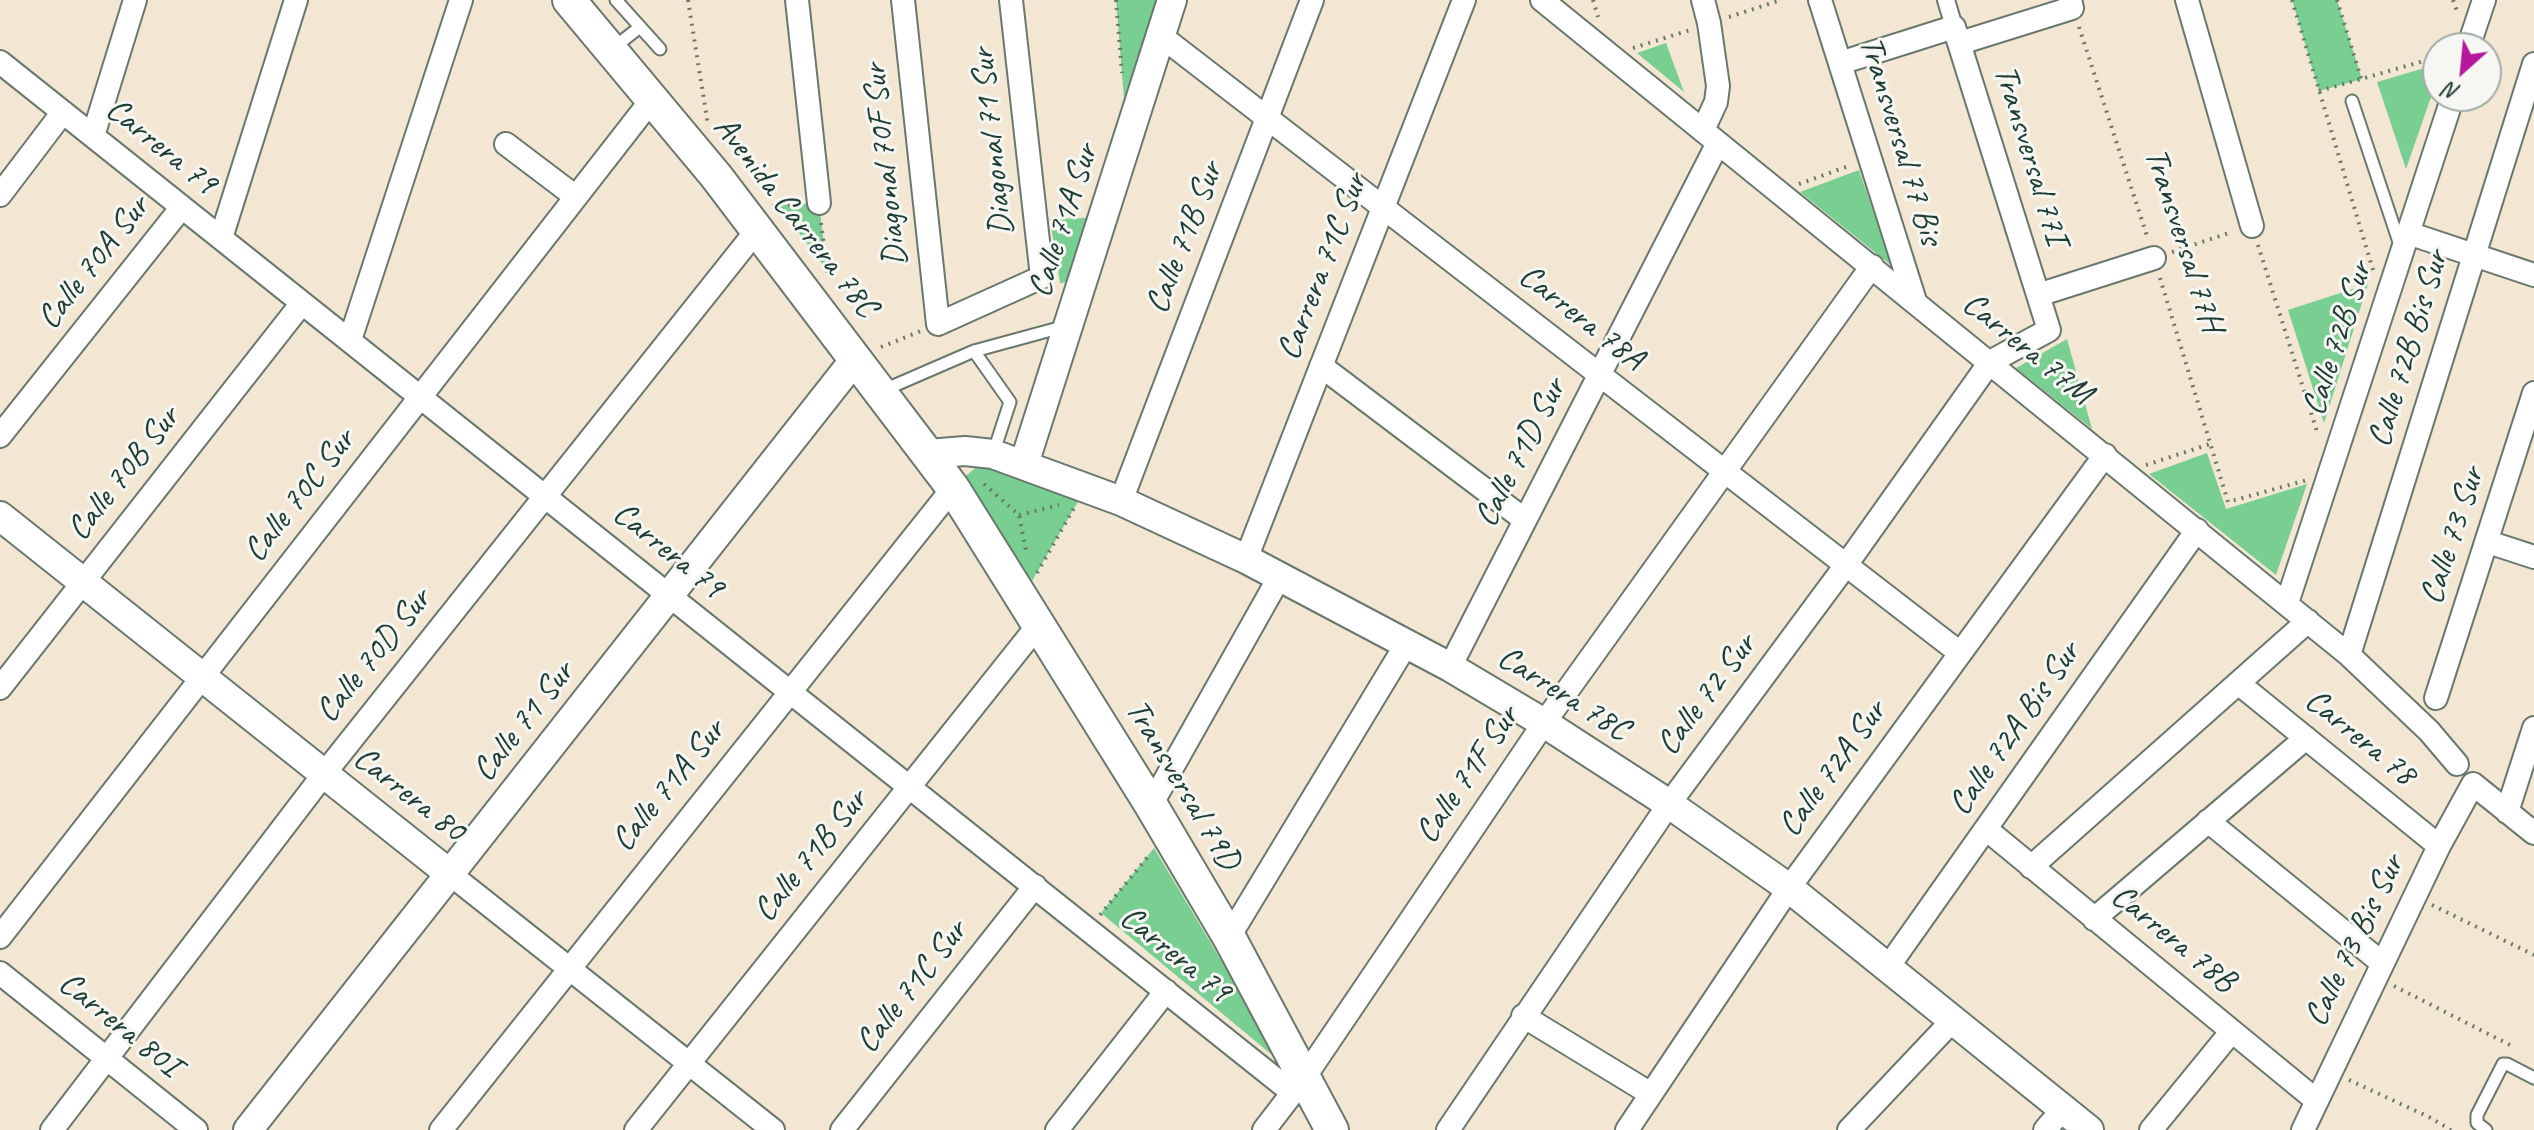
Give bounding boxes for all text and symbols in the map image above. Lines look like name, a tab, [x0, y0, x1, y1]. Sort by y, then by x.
street label: Transversal 77 Bis	[1849, 32, 1951, 250]
north arrow	[2422, 32, 2502, 112]
street label: Diagonal 71 Sur	[963, 46, 1023, 238]
street label: Transversal 77I	[1983, 61, 2077, 249]
street label: Diagonal 70F Sur	[855, 62, 917, 268]
text: N	[2440, 76, 2464, 107]
street label: Carrera 79	[97, 90, 225, 204]
street label: Avenida Carrera 78C	[704, 108, 886, 326]
street label: Calle 71A Sur	[1020, 139, 1108, 303]
street label: Transversal 77H	[2134, 143, 2232, 337]
street label: Calle 71B Sur	[1137, 157, 1233, 319]
street label: Carrera 71C Sur	[1269, 168, 1377, 366]
street label: Calle 70A Sur	[29, 188, 159, 338]
street label: Calle 72B Bis Sur	[2360, 246, 2458, 452]
street label: Carrera 78A	[1510, 256, 1652, 380]
street label: Calle 72B Sur	[2294, 257, 2382, 421]
street label: Carrera 77M	[1954, 284, 2100, 414]
street label: Calle 71D Sur	[1466, 372, 1576, 534]
street label: Calle 70B Sur	[59, 399, 189, 549]
street label: Calle 70C Sur	[236, 421, 364, 571]
street label: Calle 73 Sur	[2412, 463, 2494, 609]
street label: Carrera 79	[604, 494, 732, 608]
street label: Calle 70D Sur	[308, 581, 440, 731]
street label: Calle 72 Sur	[1648, 626, 1766, 764]
street label: Calle 72A Bis Sur	[1940, 634, 2090, 824]
street label: Carrera 78C	[1490, 638, 1636, 750]
street label: Calle 71 Sur	[464, 654, 584, 790]
street label: Carrera 78	[2296, 681, 2424, 795]
street label: Transversal 79D	[1115, 693, 1249, 877]
street label: Calle 72A Sur	[1770, 693, 1896, 845]
street label: Calle 71F Sur	[1407, 699, 1529, 851]
street label: Calle 71A Sur	[603, 712, 735, 860]
street label: Carrera 80	[345, 738, 473, 852]
street label: Calle 71B Sur	[745, 781, 877, 931]
street label: Calle 73 Bis Sur	[2296, 849, 2414, 1033]
street label: Carrera 78B	[2102, 876, 2244, 1002]
street label: Carrera 79	[1111, 898, 1239, 1012]
street label: Calle 71C Sur	[848, 912, 976, 1062]
street label: Carrera 80I	[50, 964, 188, 1086]

